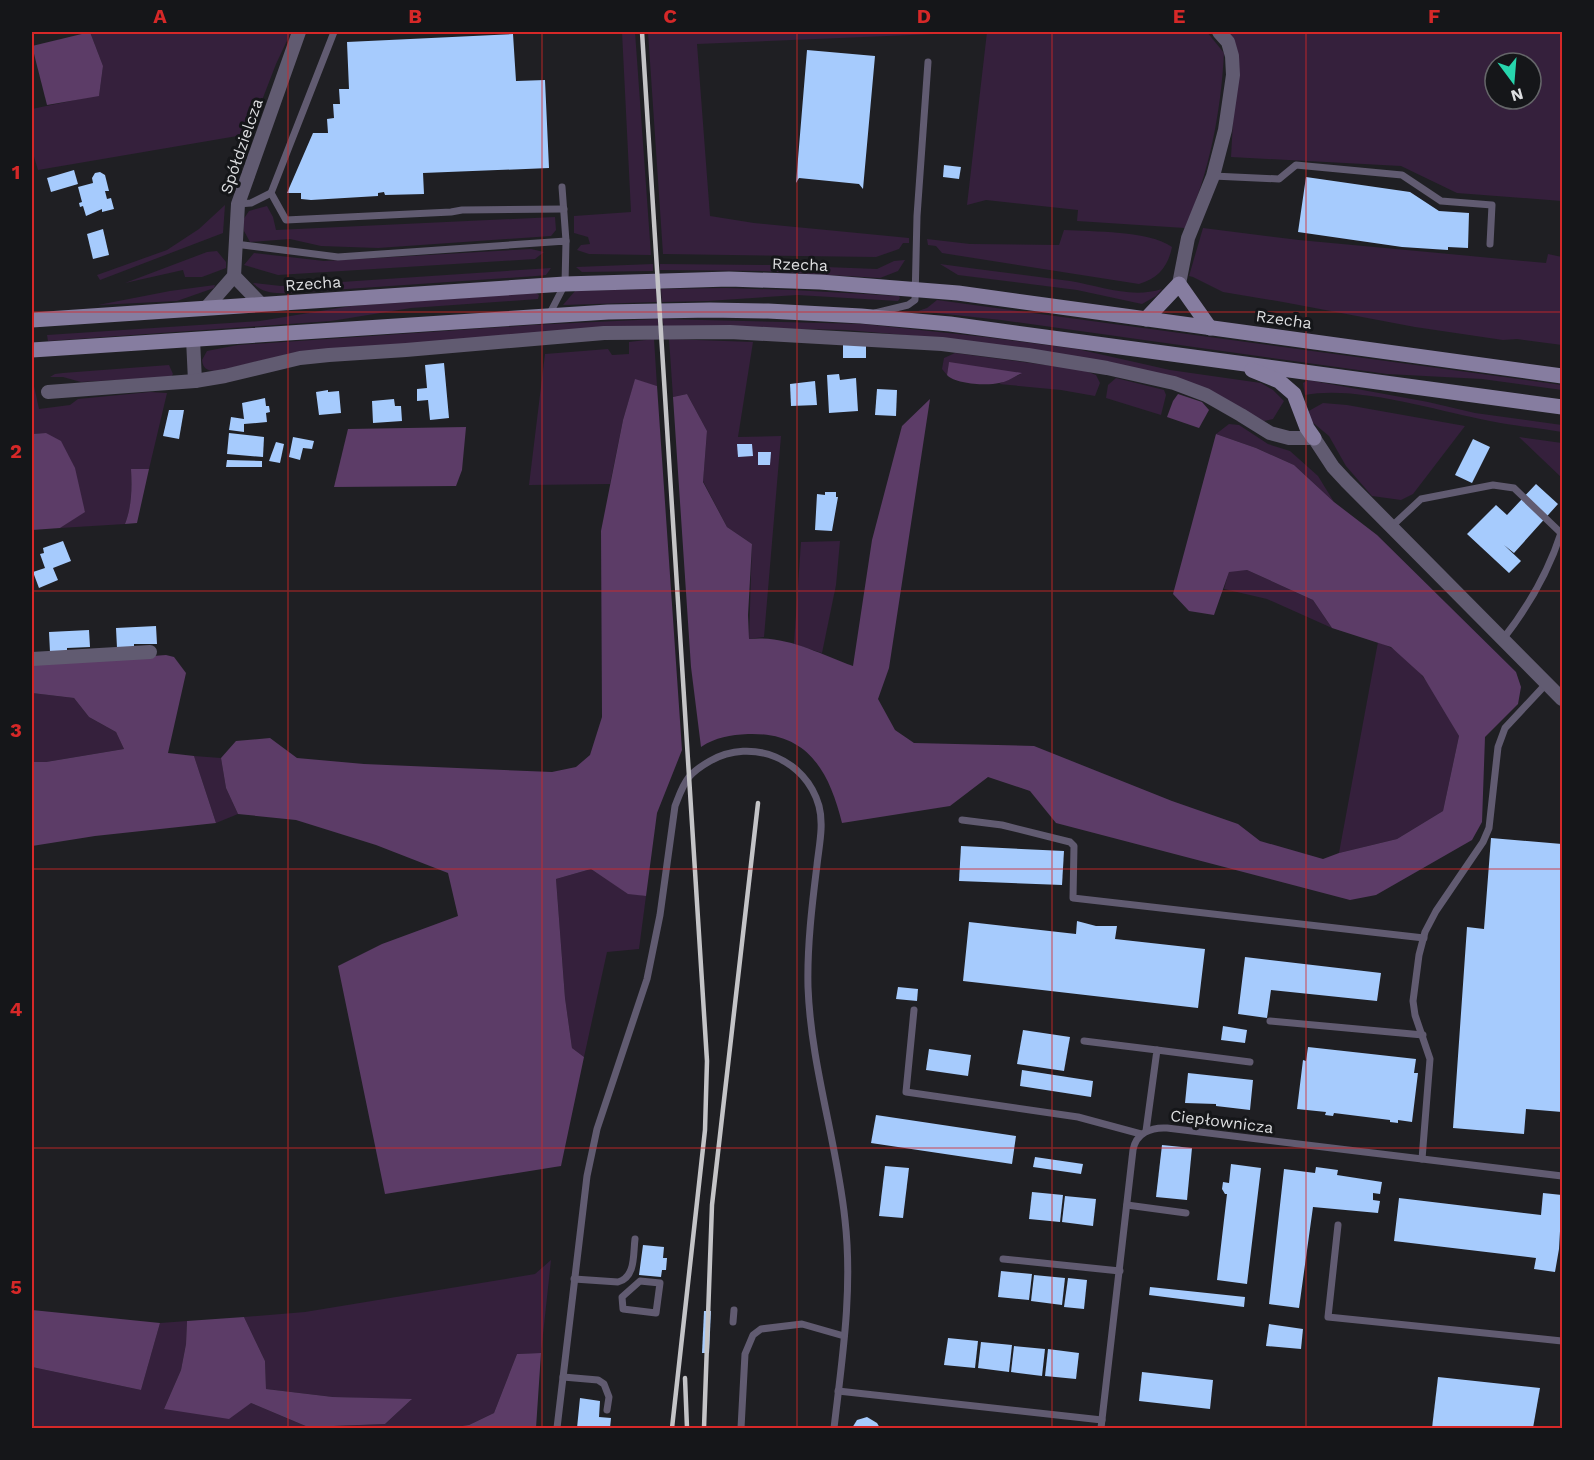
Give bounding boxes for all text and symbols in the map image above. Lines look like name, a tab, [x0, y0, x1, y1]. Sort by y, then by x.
text: A	[153, 4, 167, 28]
text: B	[408, 4, 422, 28]
text: C	[663, 4, 677, 28]
text: D	[917, 4, 931, 28]
text: E	[1173, 4, 1185, 28]
text: F	[1428, 4, 1440, 28]
north arrow	[1483, 51, 1543, 111]
text: N	[1509, 84, 1525, 106]
street label: Spółdzielcza	[216, 96, 267, 196]
text: 1	[12, 160, 20, 184]
street label: Rzecha	[772, 254, 828, 275]
street label: Rzecha	[284, 272, 342, 295]
street label: Rzecha	[1255, 306, 1313, 333]
text: 2	[10, 439, 22, 463]
text: 3	[10, 718, 22, 742]
text: 4	[10, 997, 23, 1021]
street label: Ciepłownicza	[1169, 1106, 1275, 1137]
text: 5	[10, 1275, 22, 1299]

